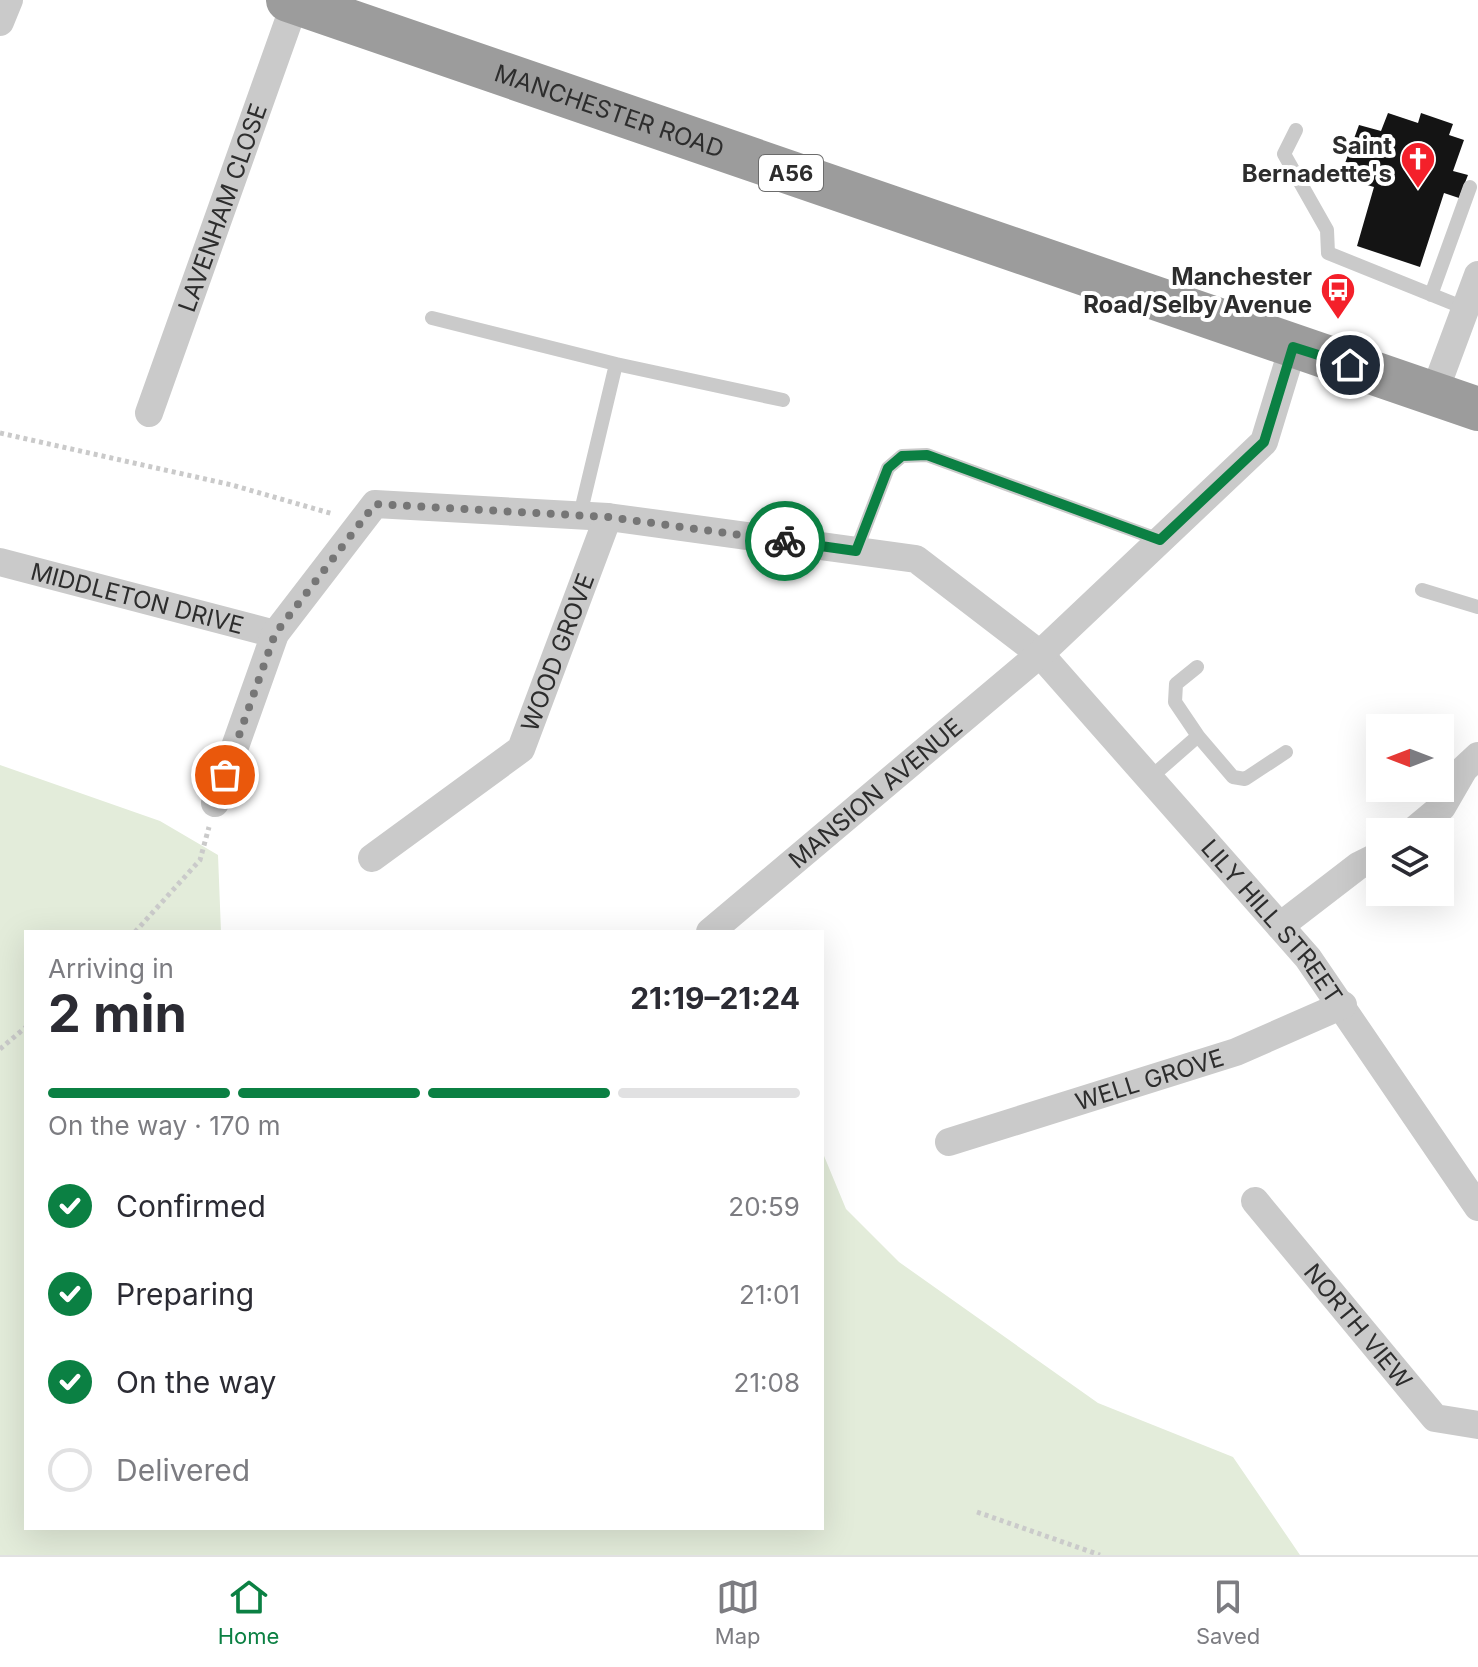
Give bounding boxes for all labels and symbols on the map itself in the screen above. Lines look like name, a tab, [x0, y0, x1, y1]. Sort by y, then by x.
street label: MANCHESTER ROAD	[491, 58, 728, 163]
street label: LAVENHAM CLOSE	[172, 100, 273, 316]
place label: Saint Bernadette's	[1242, 131, 1392, 188]
church icon: Saint Bernadette's	[1399, 140, 1437, 190]
road number: A56	[759, 155, 823, 191]
place label: Manchester Road/Selby Avenue	[1083, 262, 1312, 319]
bus stop icon: Manchester Road/Selby Avenue	[1319, 271, 1357, 321]
pin	[1316, 331, 1384, 399]
courier	[745, 501, 825, 581]
street label: MIDDLETON DRIVE	[28, 556, 247, 640]
street label: WOOD GROVE	[515, 569, 600, 735]
street label: MANSION AVENUE	[783, 712, 968, 874]
north arrow	[1366, 714, 1454, 802]
pin	[191, 741, 259, 809]
street label: LILY HILL STREET	[1196, 833, 1349, 1009]
street label: WELL GROVE	[1072, 1042, 1227, 1116]
street label: NORTH VIEW	[1298, 1258, 1419, 1394]

